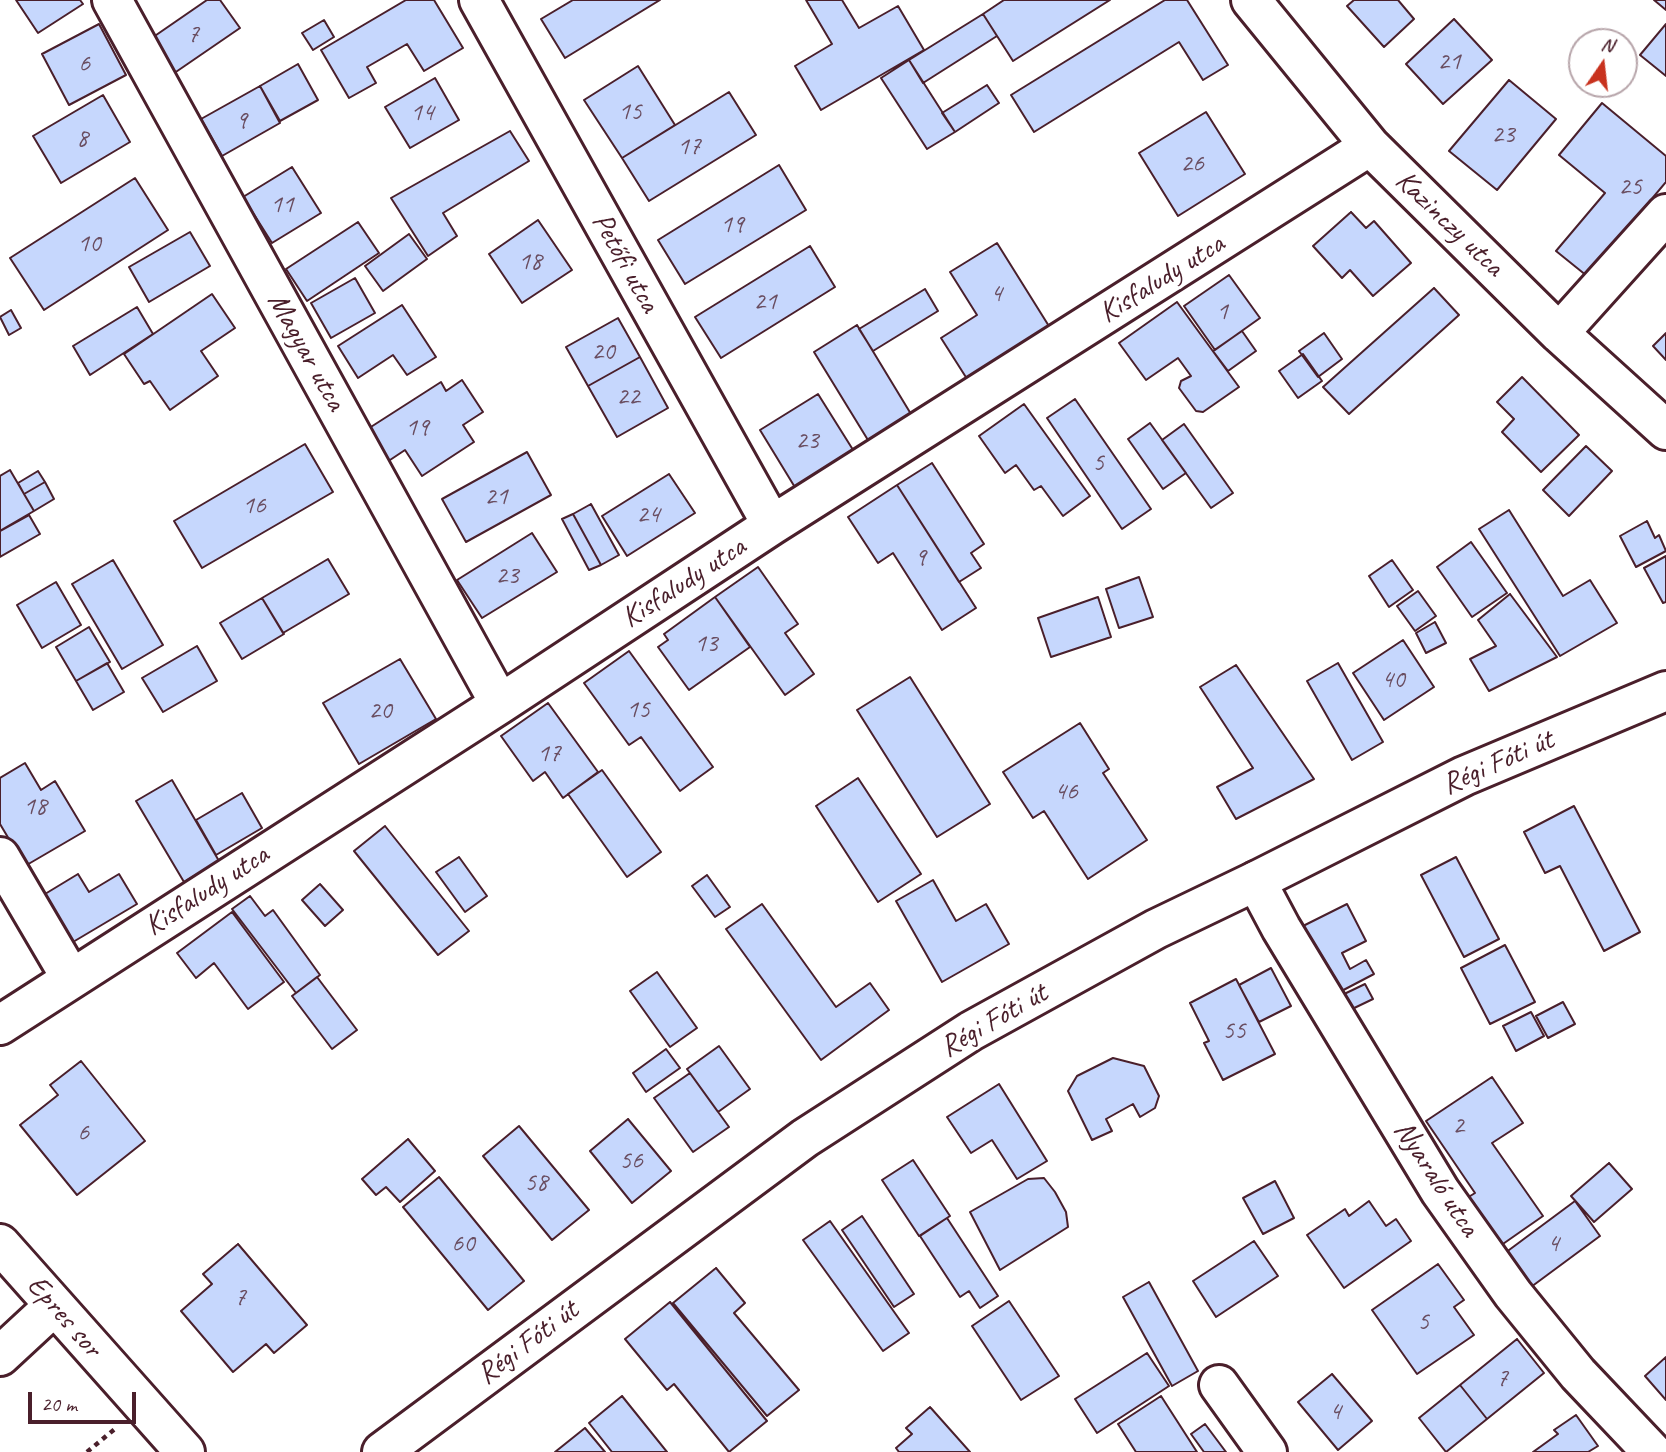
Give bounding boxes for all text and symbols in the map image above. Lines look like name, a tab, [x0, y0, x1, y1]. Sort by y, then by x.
house number: 7	[187, 19, 199, 51]
north arrow	[1568, 28, 1638, 98]
text: N	[1599, 31, 1616, 58]
house number: 21	[1437, 46, 1461, 78]
house number: 6	[78, 48, 90, 80]
house number: 15	[618, 96, 642, 128]
house number: 14	[410, 97, 434, 129]
house number: 9	[235, 105, 247, 137]
house number: 23	[1491, 119, 1515, 151]
house number: 8	[76, 123, 88, 155]
house number: 17	[677, 131, 701, 163]
house number: 26	[1180, 148, 1204, 180]
street label: Kazinczy utca	[1387, 163, 1511, 285]
house number: 25	[1618, 171, 1642, 203]
house number: 11	[270, 189, 294, 221]
street label: Petőfi utca	[583, 207, 667, 319]
house number: 19	[720, 209, 744, 241]
street label: Kisfaludy utca	[1093, 226, 1231, 332]
house number: 10	[77, 228, 101, 260]
house number: 18	[518, 246, 542, 278]
house number: 4	[990, 278, 1002, 310]
house number: 21	[753, 286, 777, 318]
street label: Magyar utca	[259, 287, 353, 417]
house number: 1	[1216, 296, 1228, 328]
house number: 20	[591, 336, 615, 368]
house number: 22	[616, 381, 640, 413]
house number: 19	[405, 412, 429, 444]
house number: 23	[795, 425, 819, 457]
house number: 5	[1092, 447, 1104, 479]
house number: 21	[484, 481, 508, 513]
house number: 16	[242, 490, 266, 522]
house number: 24	[636, 499, 660, 531]
street label: Kisfaludy utca	[615, 530, 753, 636]
house number: 9	[914, 542, 926, 574]
house number: 23	[495, 560, 519, 592]
house number: 13	[694, 628, 718, 660]
house number: 40	[1381, 664, 1405, 696]
house number: 15	[626, 694, 650, 726]
house number: 20	[368, 695, 392, 727]
street label: Régi Fóti út	[1437, 723, 1559, 803]
house number: 17	[537, 738, 561, 770]
house number: 46	[1054, 776, 1078, 808]
house number: 18	[23, 791, 47, 823]
street label: Kisfaludy utca	[138, 838, 276, 944]
street label: Régi Fóti út	[934, 976, 1054, 1066]
house number: 55	[1222, 1015, 1246, 1047]
house number: 2	[1452, 1110, 1464, 1142]
street label: Nyaraló utca	[1385, 1114, 1487, 1244]
house number: 6	[77, 1117, 89, 1149]
house number: 56	[619, 1145, 643, 1177]
house number: 58	[524, 1167, 548, 1199]
house number: 60	[451, 1228, 475, 1260]
house number: 4	[1547, 1228, 1559, 1260]
street label: Epres sor	[19, 1269, 109, 1365]
house number: 7	[234, 1282, 246, 1314]
street label: Régi Fóti út	[470, 1293, 586, 1393]
house number: 5	[1417, 1306, 1429, 1338]
house number: 7	[1496, 1363, 1508, 1395]
scale bar	[32, 1378, 140, 1422]
text: 20 m	[41, 1391, 77, 1417]
house number: 4	[1329, 1396, 1341, 1428]

